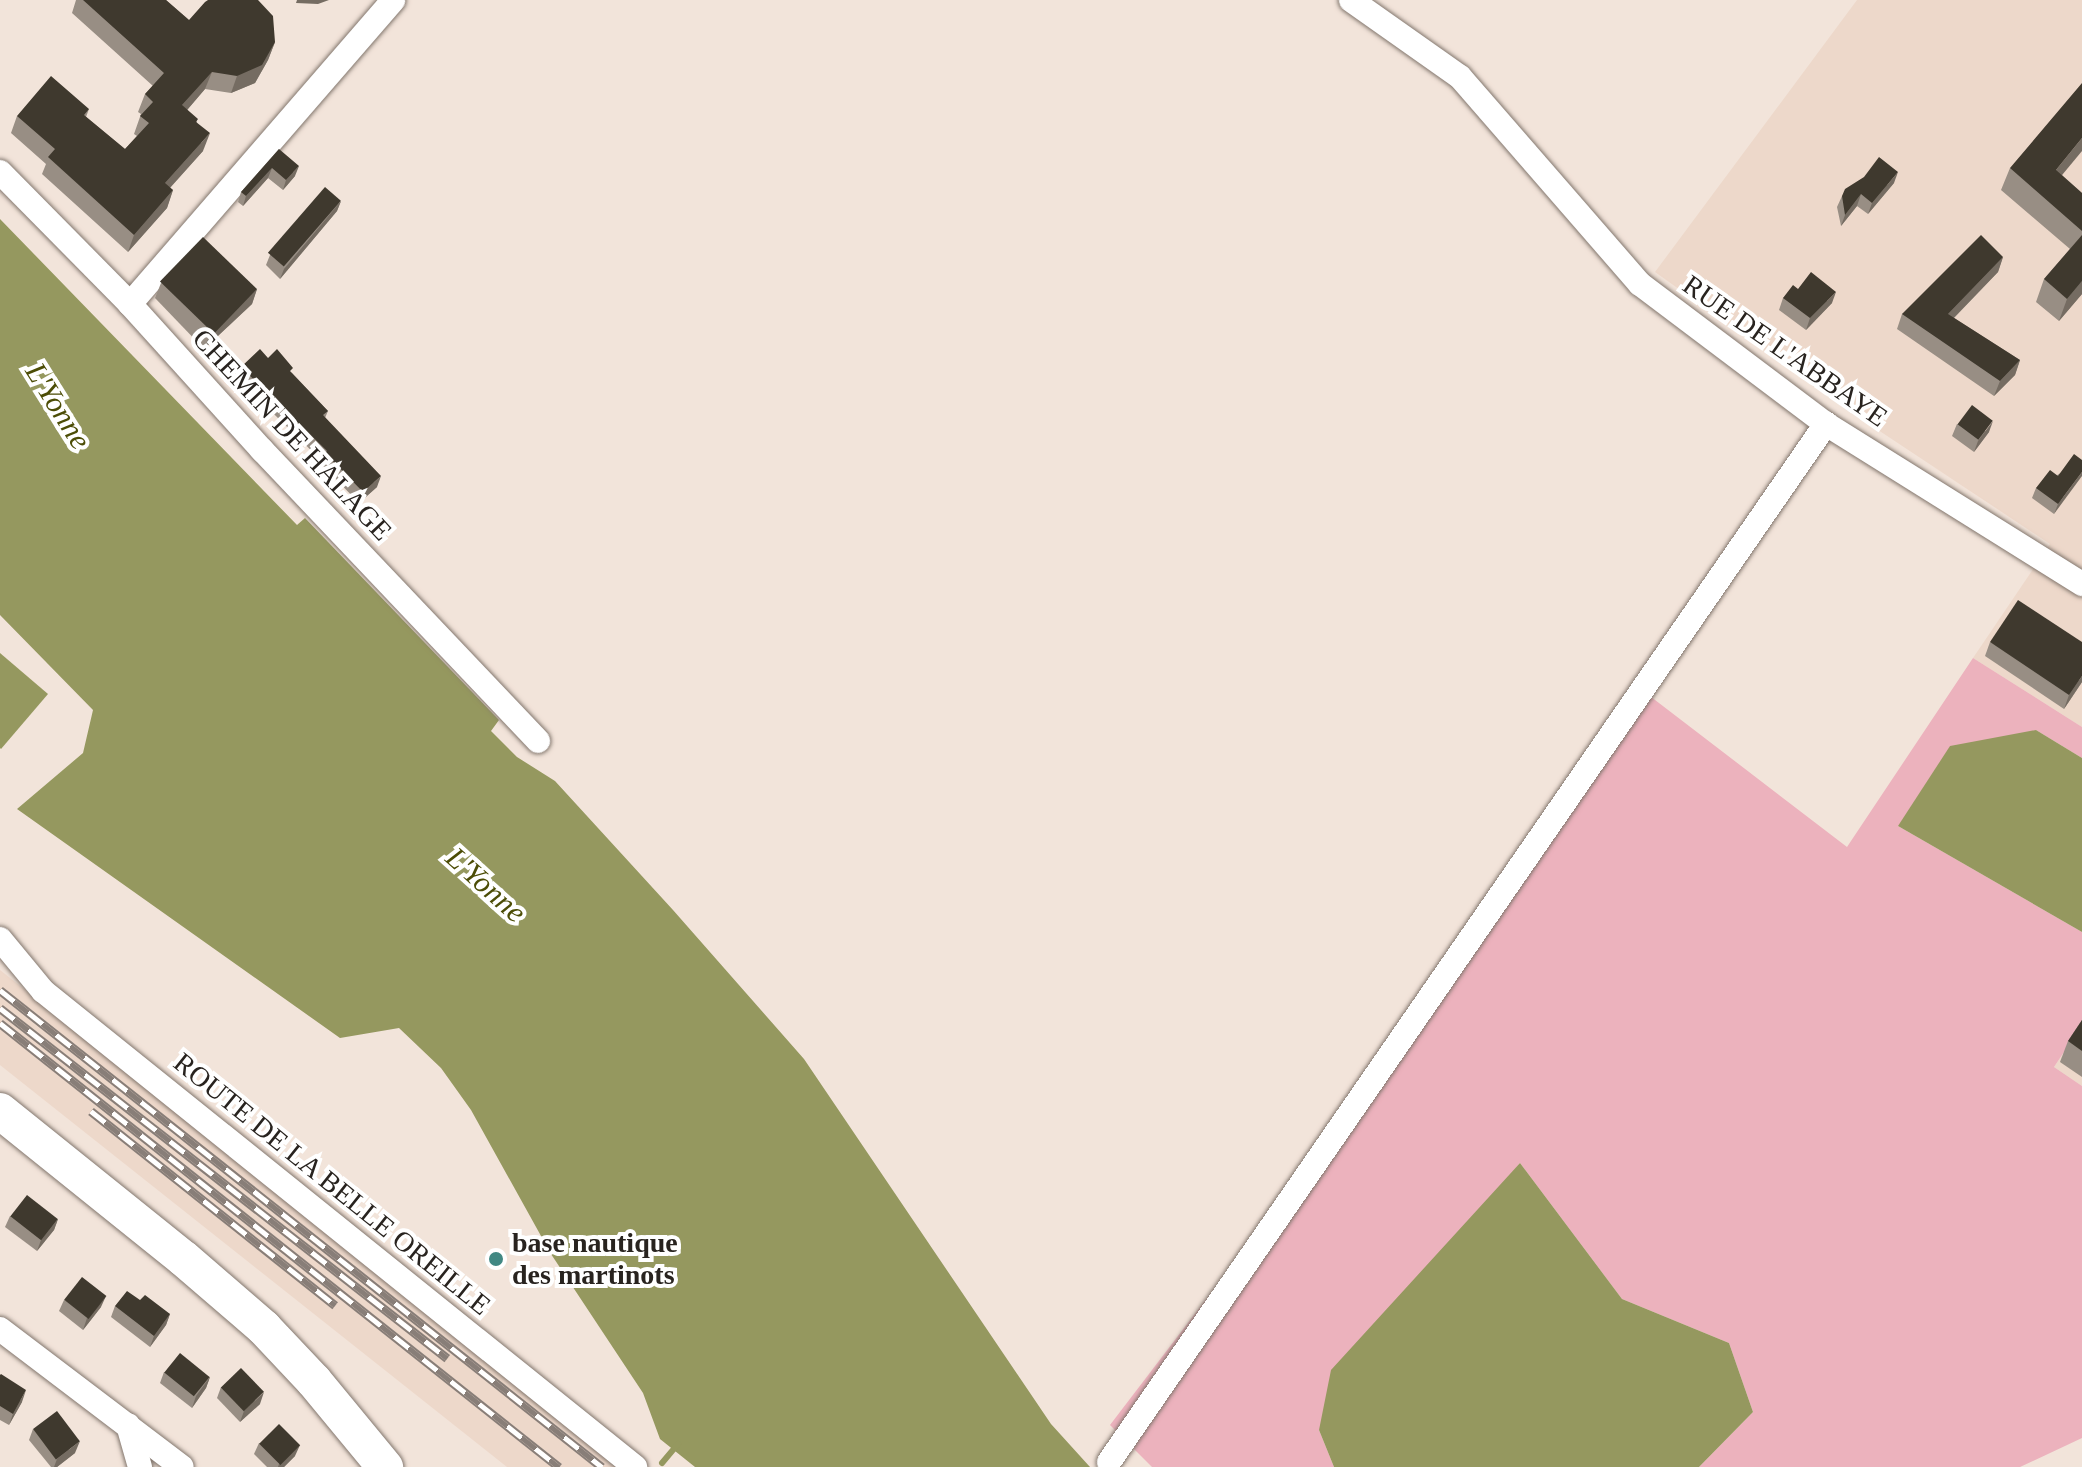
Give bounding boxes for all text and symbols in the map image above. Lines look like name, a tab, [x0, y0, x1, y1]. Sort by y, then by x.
street label: RUE DE L'ABBAYE	[1676, 268, 1894, 434]
street label: CHEMIN DE HALAGE	[185, 322, 399, 548]
water label: L'Yonne	[17, 356, 99, 456]
water label: L'Yonne	[439, 840, 533, 930]
street label: ROUTE DE LA BELLE OREILLE	[166, 1045, 498, 1323]
place label: base nautique des martinots	[512, 1226, 678, 1292]
marker: base nautique des martinots	[487, 1250, 505, 1268]

